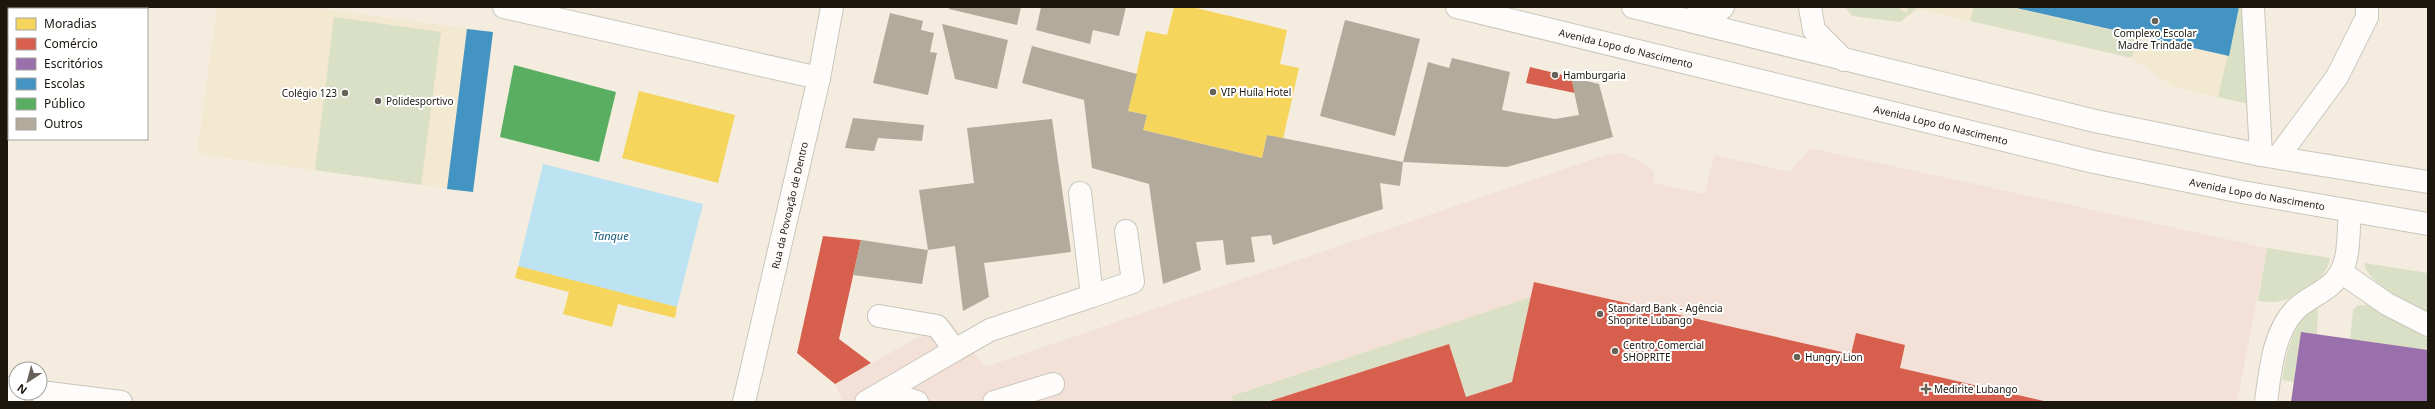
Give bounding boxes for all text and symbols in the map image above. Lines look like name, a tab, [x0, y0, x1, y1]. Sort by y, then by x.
legend	[8, 8, 148, 140]
text: Moradias	[44, 15, 97, 32]
marker: Complexo Escolar Madre Trindade	[2150, 16, 2160, 26]
street label: Avenida Lopo do Nascimento	[1558, 25, 1695, 71]
place label: Complexo Escolar Madre Trindade	[2113, 26, 2197, 52]
text: Comércio	[44, 35, 98, 52]
text: Escritórios	[44, 55, 103, 72]
place label: Hamburgaria	[1563, 68, 1626, 82]
marker: Hamburgaria	[1550, 70, 1560, 80]
text: Escolas	[44, 75, 85, 92]
place label: VIP Huíla Hotel	[1221, 85, 1291, 99]
place label: Colégio 123	[282, 86, 337, 100]
marker: VIP Huíla Hotel	[1208, 87, 1218, 97]
marker: Colégio 123	[340, 88, 350, 98]
place label: Polidesportivo	[386, 94, 454, 108]
text: Público	[44, 95, 85, 112]
marker: Polidesportivo	[373, 96, 383, 106]
street label: Avenida Lopo do Nascimento	[1872, 102, 2009, 148]
text: Outros	[44, 115, 83, 132]
street label: Rua da Povoação de Dentro	[768, 140, 811, 270]
street label: Avenida Lopo do Nascimento	[2188, 175, 2326, 213]
water label: Tanque	[593, 228, 629, 243]
place label: Standard Bank - Agência Shoprite Lubango	[1608, 301, 1723, 327]
marker: Standard Bank - Agência Shoprite Lubango	[1595, 309, 1605, 319]
place label: Centro Comercial SHOPRITE	[1623, 338, 1704, 364]
marker: Centro Comercial SHOPRITE	[1610, 346, 1620, 356]
place label: Hungry Lion	[1805, 350, 1863, 364]
marker: Hungry Lion	[1792, 352, 1802, 362]
north arrow	[8, 361, 48, 401]
text: N	[14, 381, 30, 398]
place label: Medirite Lubango	[1934, 382, 2018, 396]
marker: Medirite Lubango	[1921, 384, 1931, 394]

